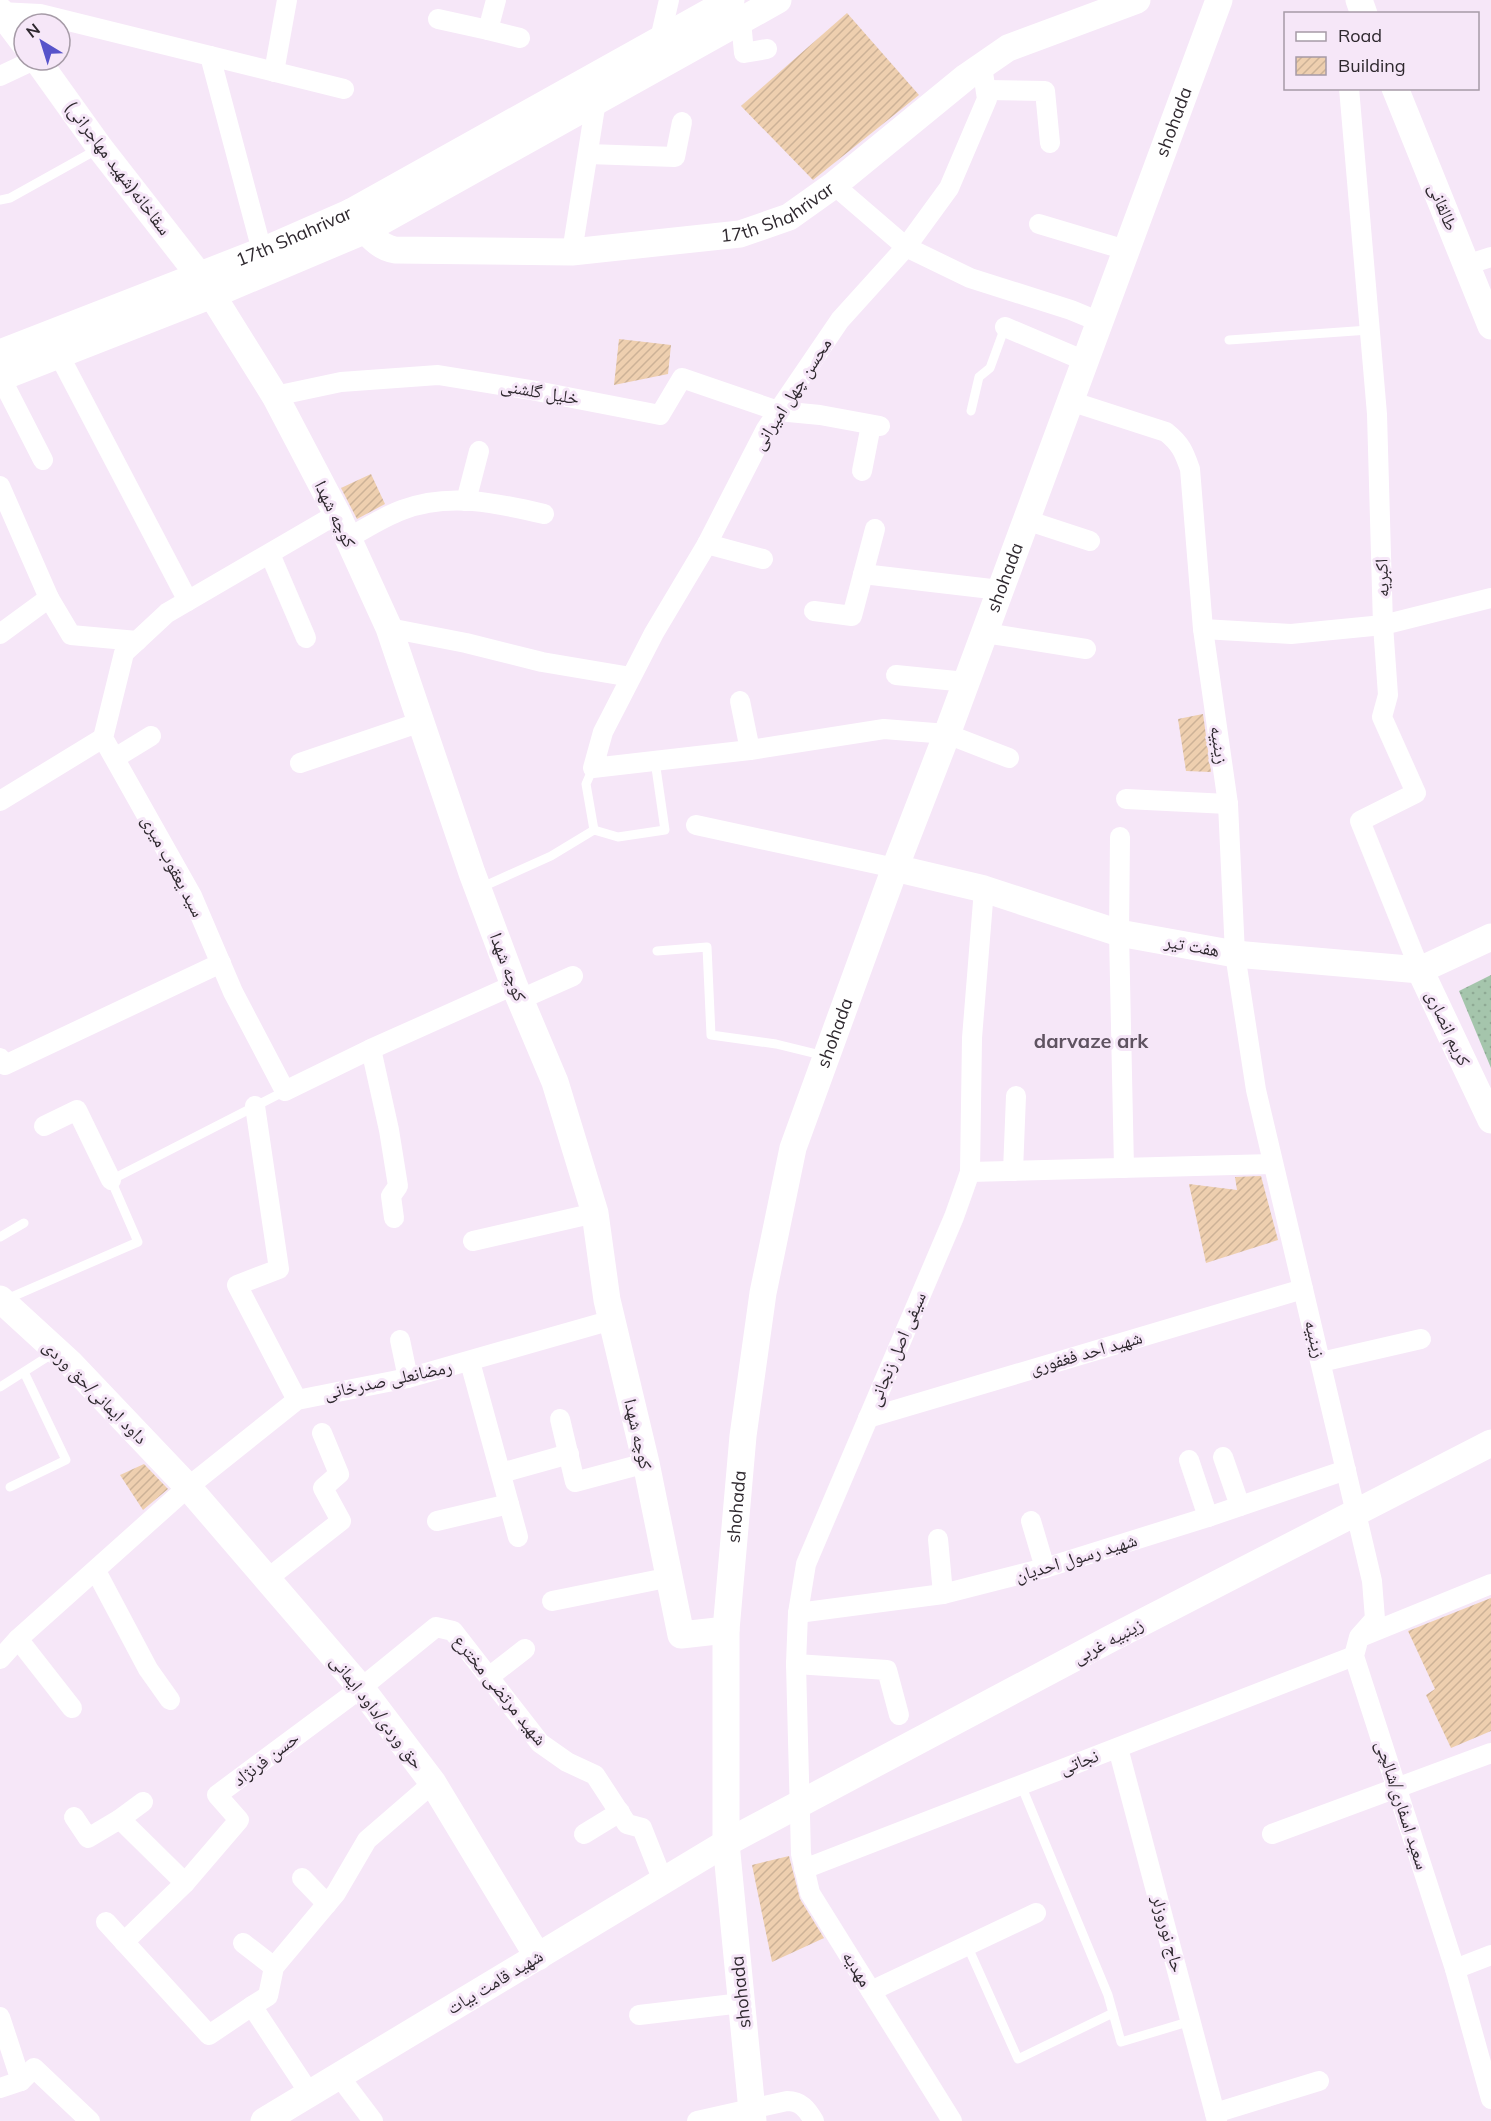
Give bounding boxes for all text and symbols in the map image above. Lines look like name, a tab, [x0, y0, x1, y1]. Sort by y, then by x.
north arrow	[12, 12, 72, 72]
legend	[1284, 12, 1479, 90]
text: N	[22, 19, 44, 42]
text: Road	[1338, 24, 1382, 47]
text: Building	[1338, 54, 1406, 77]
street label: shohada	[1150, 84, 1197, 160]
street label: سقاخانه(شهید مهاجرانی)	[60, 96, 176, 239]
street label: 17th Shahrivar	[719, 176, 839, 247]
street label: طالقانی	[1424, 180, 1463, 234]
street label: 17th Shahrivar	[232, 201, 356, 271]
street label: محسن چهل امیرانی	[747, 333, 836, 454]
street label: خلیل گلشنی	[499, 373, 581, 410]
street label: کوچه شهدا	[309, 477, 362, 552]
street label: shohada	[981, 539, 1028, 616]
street label: اکبریه	[1369, 558, 1394, 598]
street label: زینبیه	[1205, 724, 1234, 766]
street label: سید یعقوب میری	[137, 811, 210, 921]
street label: کوچه شهدا	[485, 929, 532, 1005]
street label: هفت تیر	[1162, 929, 1221, 962]
street label: کریم انصاری	[1420, 986, 1476, 1070]
street label: shohada	[811, 995, 858, 1071]
district label: darvaze ark	[1034, 1028, 1149, 1053]
street label: سیفی اصل زنجانی	[862, 1288, 931, 1409]
street label: زینبیه	[1300, 1318, 1331, 1360]
street label: شهید احد فغفوری	[1027, 1325, 1145, 1380]
street label: داود ایمانی/حق وردی	[38, 1334, 153, 1449]
street label: رمضانعلی صدرخانی	[322, 1355, 454, 1404]
street label: کوچه شهدا	[619, 1396, 658, 1472]
street label: shohada	[722, 1469, 751, 1544]
street label: شهید رسول احدیان	[1012, 1528, 1140, 1587]
street label: زینبیه غربی	[1069, 1612, 1147, 1669]
street label: شهید مرتضی مخترع	[449, 1630, 552, 1750]
street label: حق وردی/داود ایمانی	[326, 1650, 429, 1773]
street label: حسن فرنژاد	[228, 1726, 304, 1791]
street label: سعید اسفاری/شالچی	[1371, 1737, 1434, 1872]
street label: نجاتی	[1056, 1744, 1102, 1779]
street label: حاج نوروزلر	[1146, 1892, 1190, 1975]
street label: شهید قامت بیات	[443, 1944, 547, 2019]
street label: مهدیه	[838, 1947, 877, 1991]
street label: shohada	[725, 1955, 756, 2029]

